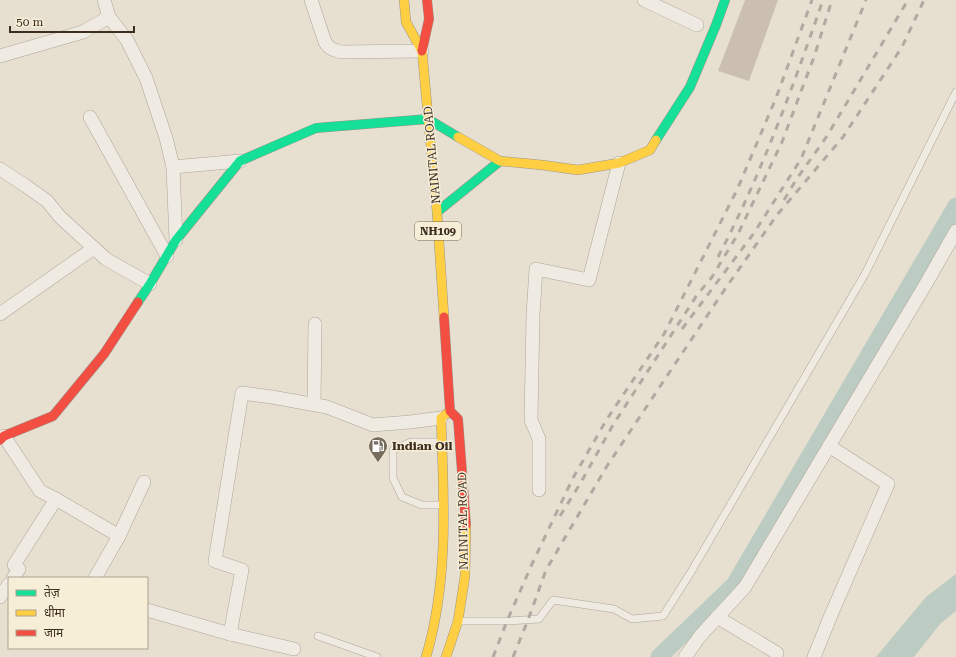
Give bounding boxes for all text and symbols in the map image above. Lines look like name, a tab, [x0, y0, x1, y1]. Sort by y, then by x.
scale bar	[10, 8, 134, 34]
text: 50 m	[16, 15, 43, 29]
street label: NAINITAL ROAD	[421, 105, 443, 205]
road number: NH109	[415, 222, 461, 240]
fuel station icon: Indian Oil	[367, 435, 389, 463]
place label: Indian Oil	[392, 439, 453, 453]
street label: NAINITAL ROAD	[455, 472, 471, 570]
legend	[8, 577, 148, 649]
text: तेज़	[44, 585, 61, 600]
text: धीमा	[44, 605, 66, 620]
text: जाम	[44, 626, 64, 640]

